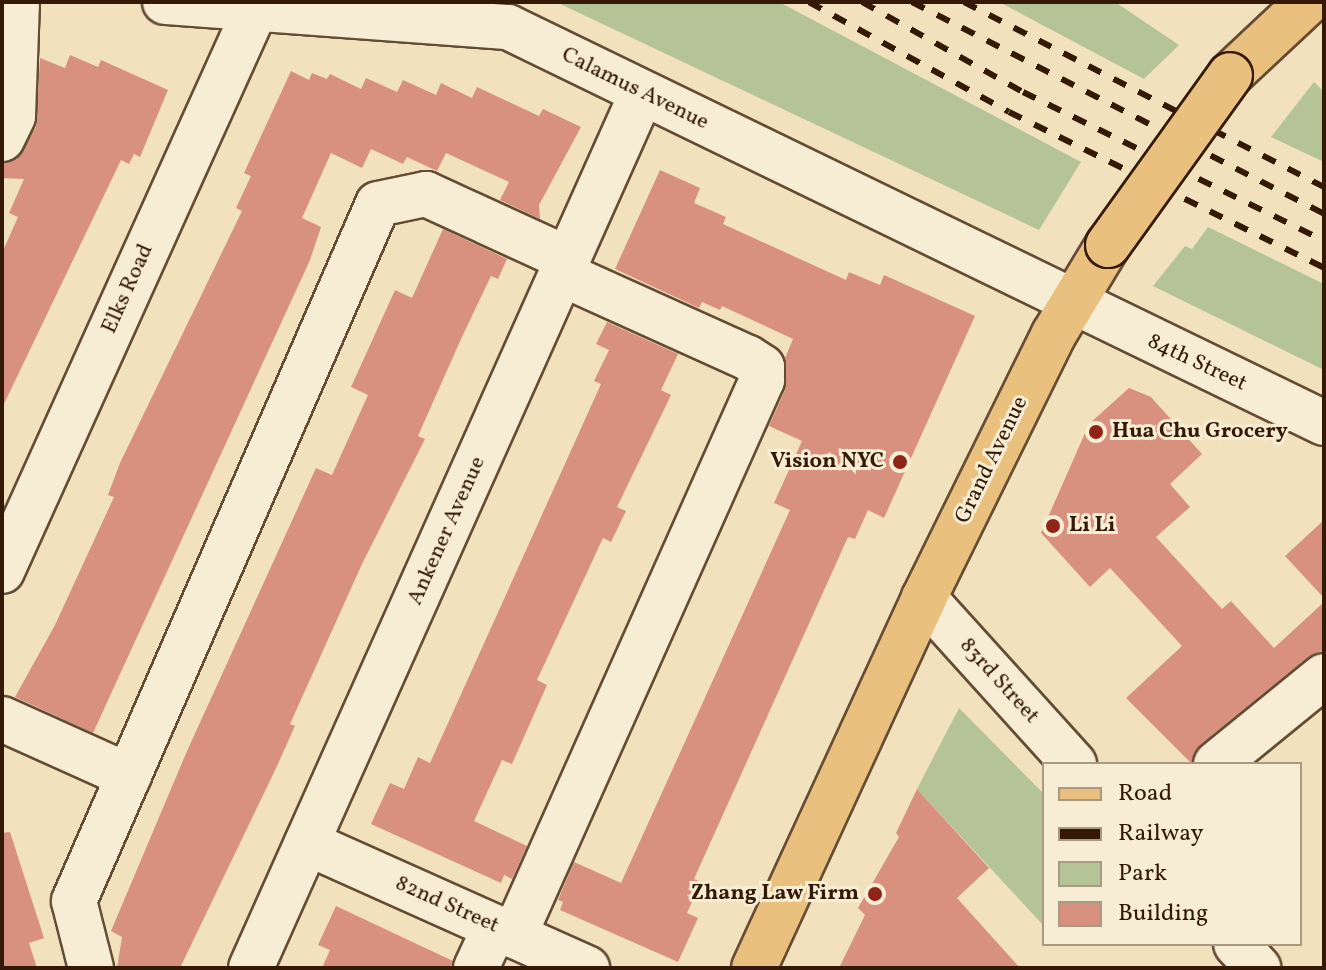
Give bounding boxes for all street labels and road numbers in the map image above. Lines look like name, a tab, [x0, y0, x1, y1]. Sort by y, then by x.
street label: Calamus Avenue	[557, 42, 713, 136]
street label: Elks Road	[97, 240, 159, 338]
street label: 84th Street	[1143, 329, 1251, 397]
street label: Grand Avenue	[950, 392, 1034, 528]
street label: Ankener Avenue	[402, 453, 492, 609]
street label: 83rd Street	[954, 633, 1044, 729]
street label: 82nd Street	[391, 870, 503, 940]

